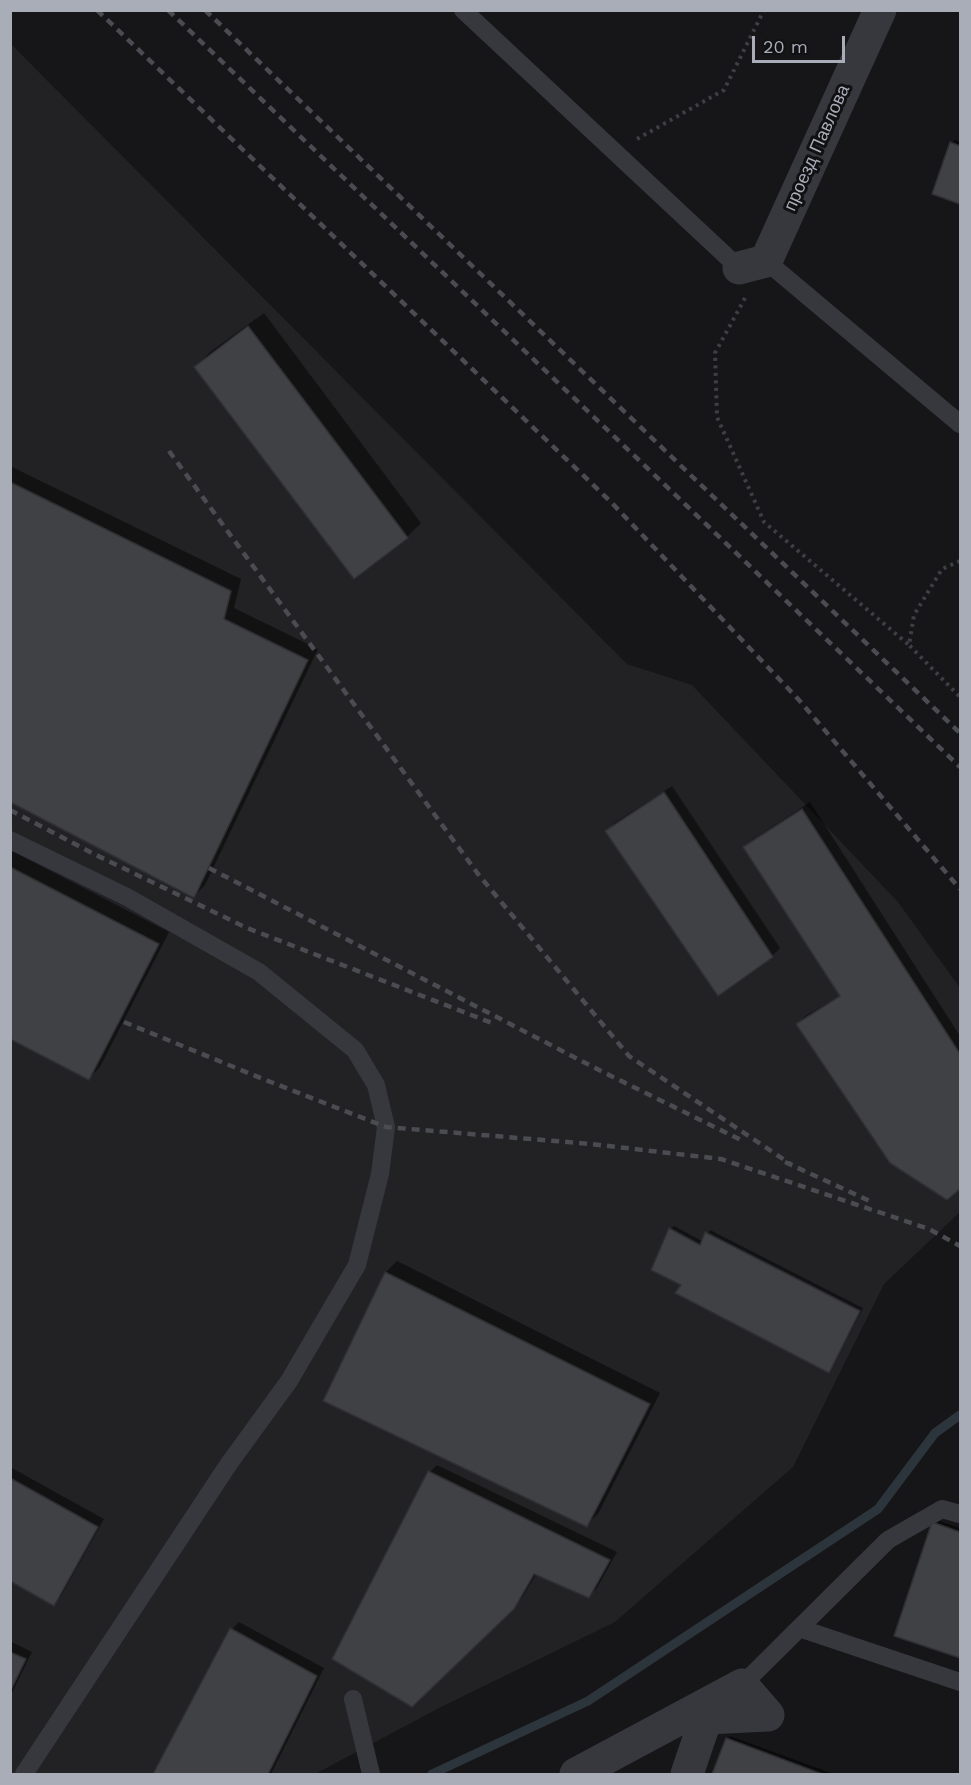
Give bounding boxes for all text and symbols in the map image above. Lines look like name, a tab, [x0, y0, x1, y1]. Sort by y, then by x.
scale bar	[755, 24, 848, 62]
text: 20 m	[763, 36, 808, 57]
street label: проезд Павлова	[779, 81, 855, 215]

